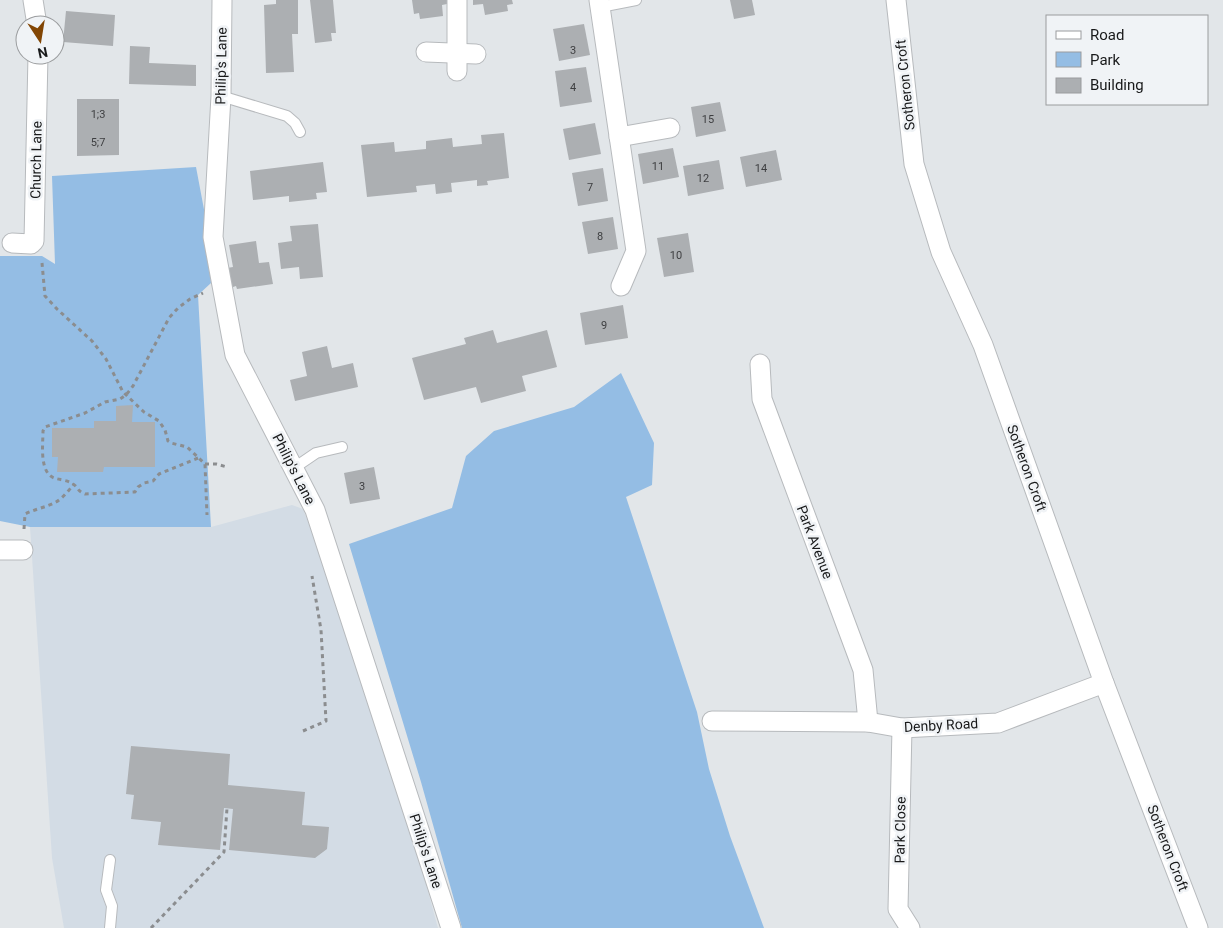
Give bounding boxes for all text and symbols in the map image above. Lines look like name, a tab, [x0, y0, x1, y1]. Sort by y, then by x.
north arrow	[15, 15, 65, 65]
legend	[1046, 15, 1208, 105]
text: Road	[1090, 26, 1124, 44]
street label: Philip's Lane	[212, 27, 230, 105]
street label: Sotheron Croft	[892, 39, 918, 131]
text: N	[36, 44, 49, 62]
house number: 3	[570, 44, 576, 57]
text: Park	[1090, 51, 1121, 69]
text: Building	[1090, 76, 1144, 94]
house number: 4	[570, 81, 576, 94]
house number: 1;3	[91, 108, 105, 121]
house number: 15	[702, 113, 714, 126]
street label: Church Lane	[27, 121, 45, 199]
house number: 5;7	[91, 136, 105, 149]
house number: 11	[652, 160, 664, 173]
house number: 14	[755, 162, 767, 175]
house number: 12	[697, 172, 709, 185]
house number: 7	[587, 181, 593, 194]
house number: 8	[597, 230, 603, 243]
house number: 10	[670, 249, 682, 262]
house number: 9	[601, 319, 607, 332]
street label: Sotheron Croft	[1004, 423, 1050, 514]
street label: Philip's Lane	[269, 431, 319, 507]
house number: 3	[359, 480, 365, 493]
street label: Park Avenue	[794, 503, 836, 581]
street label: Denby Road	[903, 715, 979, 735]
street label: Park Close	[891, 796, 909, 864]
street label: Sotheron Croft	[1144, 803, 1192, 894]
street label: Philip's Lane	[406, 812, 446, 890]

